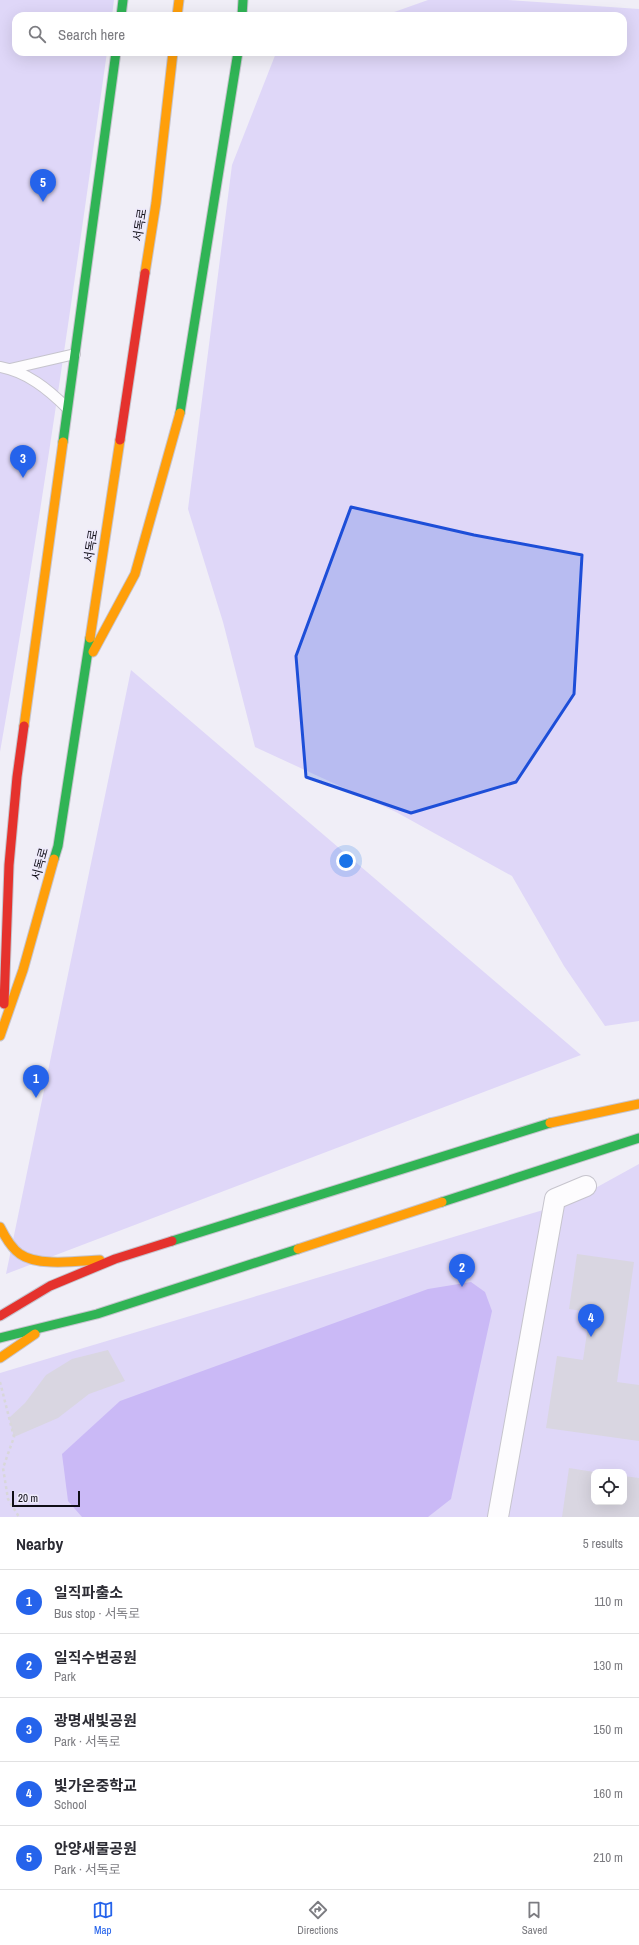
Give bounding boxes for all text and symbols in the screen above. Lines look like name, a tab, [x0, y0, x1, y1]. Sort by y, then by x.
search box	[12, 12, 627, 56]
icon: search	[26, 23, 48, 45]
text: Search here	[58, 24, 125, 45]
pin: 5	[30, 169, 56, 202]
street label: 서독로	[130, 207, 150, 243]
pin: 3	[10, 445, 36, 478]
street label: 서독로	[81, 528, 101, 564]
street label: 서독로	[28, 846, 52, 882]
your location	[336, 851, 356, 871]
pin: 1	[23, 1065, 49, 1098]
pin: 2	[449, 1254, 475, 1287]
pin: 4	[578, 1304, 604, 1337]
map controls	[591, 1469, 627, 1505]
button: locate	[591, 1469, 627, 1505]
scale bar	[12, 1489, 80, 1508]
text: 20 m	[18, 1491, 38, 1505]
text: Nearby	[16, 1532, 63, 1555]
text: 5 results	[583, 1535, 623, 1552]
text: 일직파출소	[54, 1582, 123, 1603]
text: 1	[26, 1593, 32, 1610]
text: 110 m	[594, 1593, 623, 1610]
text: Bus stop · 서독로	[54, 1605, 140, 1622]
text: 일직수변공원	[54, 1647, 137, 1668]
text: 2	[26, 1657, 32, 1674]
text: 130 m	[593, 1657, 623, 1674]
text: Park	[54, 1668, 76, 1685]
text: 광명새빛공원	[54, 1710, 137, 1731]
text: 3	[26, 1721, 32, 1738]
text: 150 m	[593, 1721, 623, 1738]
text: Park · 서독로	[54, 1733, 121, 1750]
text: 빛가온중학교	[54, 1775, 137, 1796]
text: 4	[26, 1785, 32, 1802]
text: 160 m	[593, 1785, 623, 1802]
text: School	[54, 1796, 87, 1813]
text: 안양새물공원	[54, 1838, 137, 1859]
text: 5	[26, 1849, 32, 1866]
text: 210 m	[593, 1849, 623, 1866]
text: Park · 서독로	[54, 1861, 121, 1878]
tab: Map	[92, 1899, 114, 1937]
tab: Directions	[297, 1899, 338, 1937]
tab: Saved	[522, 1899, 547, 1937]

